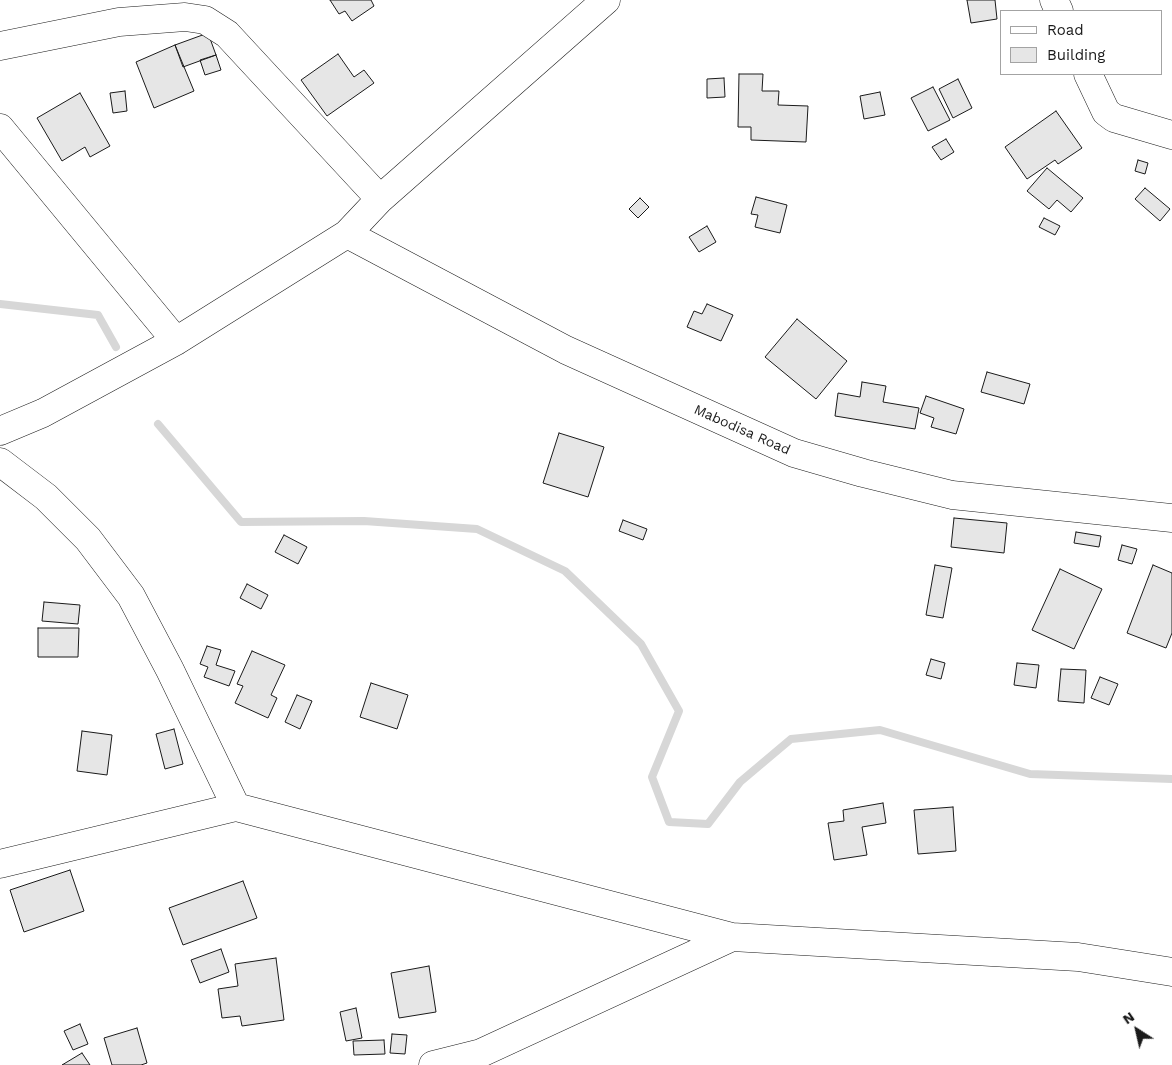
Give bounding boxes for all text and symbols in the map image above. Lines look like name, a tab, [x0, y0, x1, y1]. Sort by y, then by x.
legend	[1000, 10, 1162, 75]
text: Road	[1047, 21, 1084, 39]
text: Building	[1047, 46, 1105, 64]
street label: Mabodisa Road	[691, 401, 793, 459]
north arrow	[1112, 1005, 1162, 1055]
text: N	[1120, 1008, 1137, 1027]

